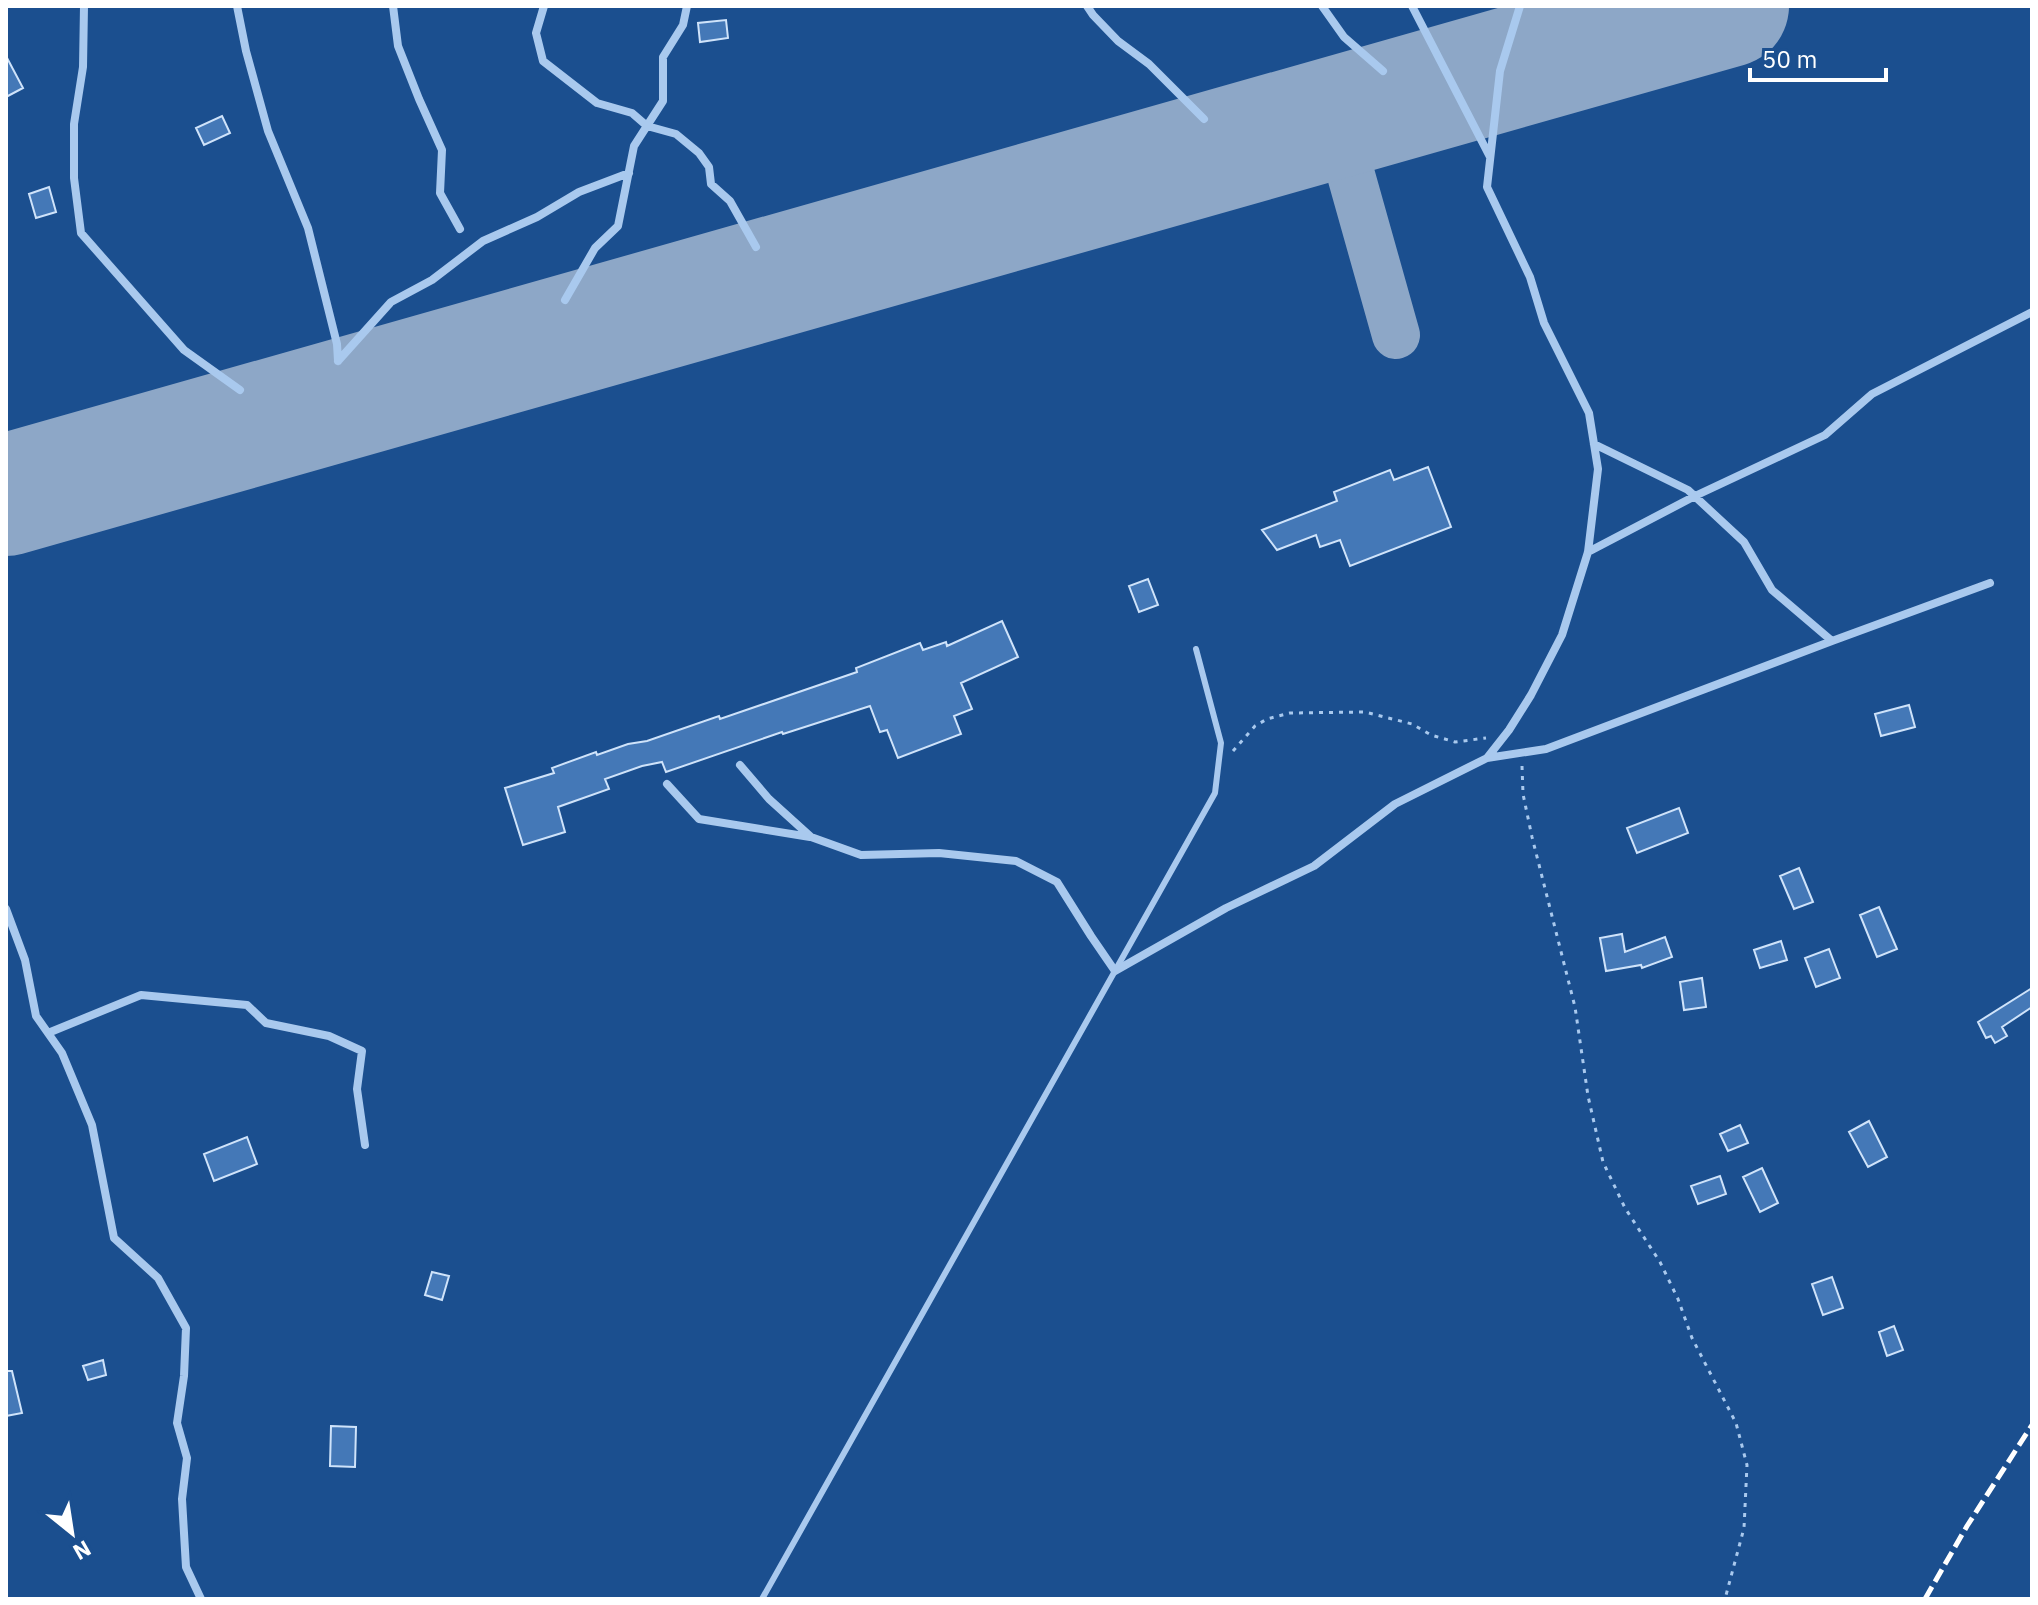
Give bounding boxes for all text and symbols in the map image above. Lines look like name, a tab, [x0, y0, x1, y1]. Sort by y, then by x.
scale bar	[1750, 32, 1886, 82]
text: 50 m	[1762, 43, 1817, 75]
north arrow	[32, 1493, 112, 1573]
text: N	[68, 1534, 96, 1567]

